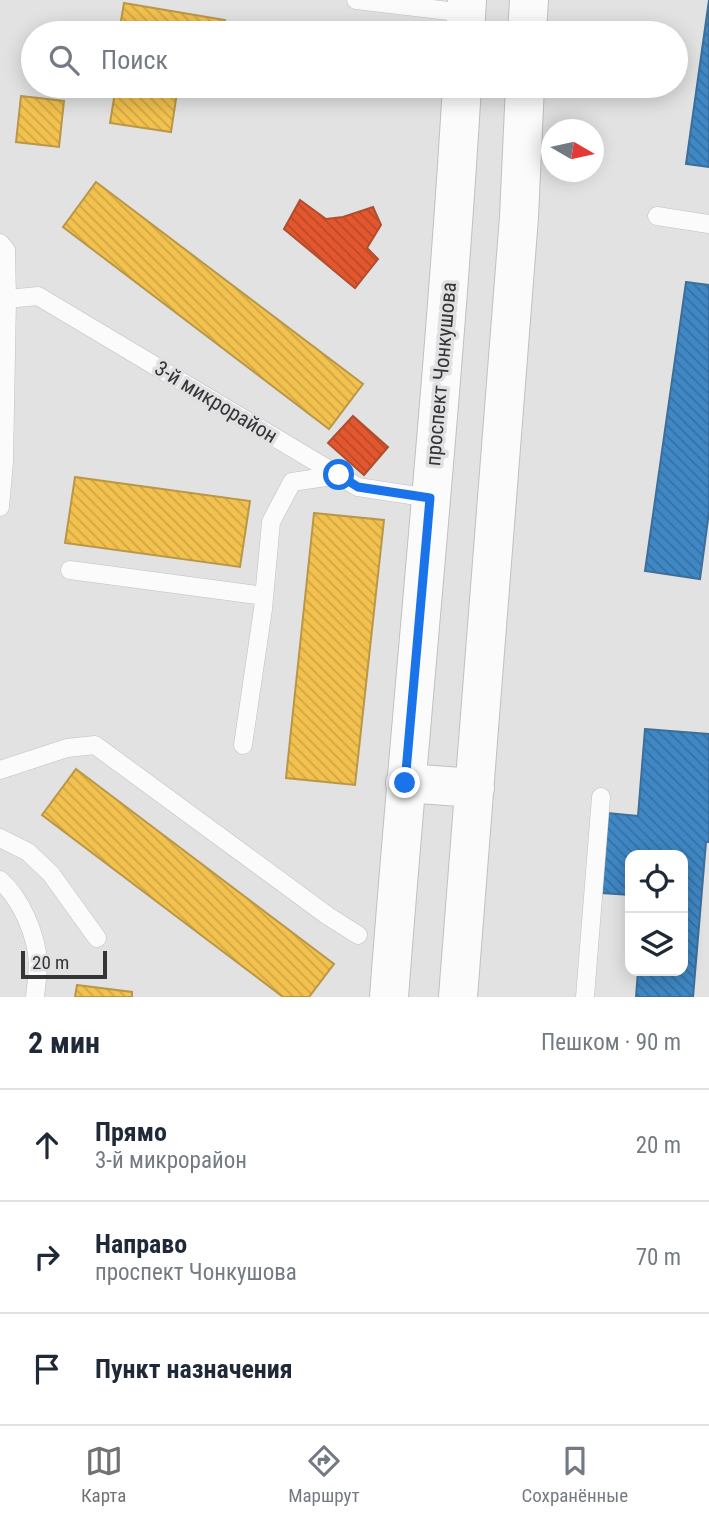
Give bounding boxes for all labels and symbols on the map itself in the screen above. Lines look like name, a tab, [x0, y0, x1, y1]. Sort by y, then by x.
north arrow	[541, 119, 604, 182]
street label: проспект Чонкушова	[421, 281, 461, 467]
street label: 3-й микрорайон	[150, 356, 282, 448]
route start	[323, 459, 354, 490]
route end	[389, 767, 420, 798]
scale bar	[21, 948, 107, 980]

